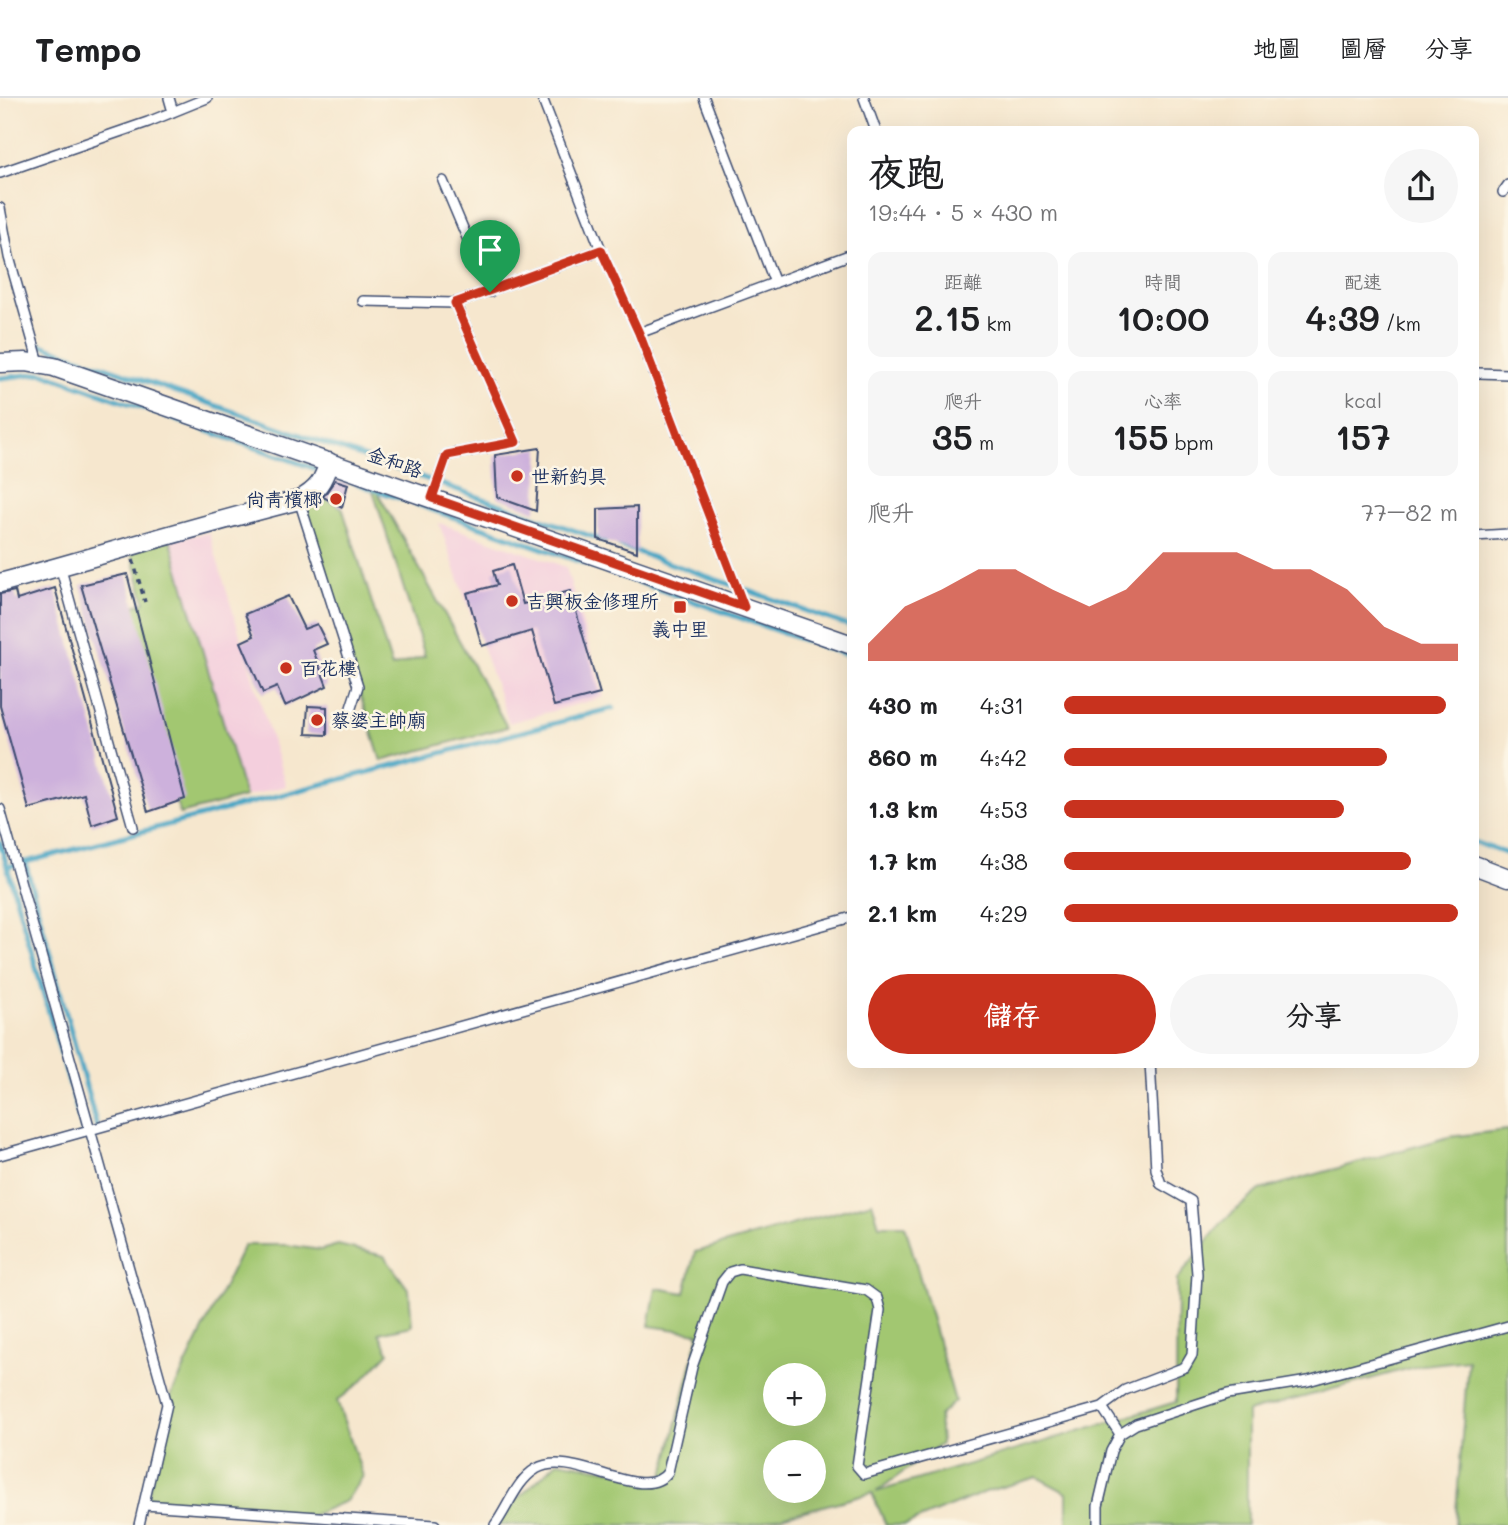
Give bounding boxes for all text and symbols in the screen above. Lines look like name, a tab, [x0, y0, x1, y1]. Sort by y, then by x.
text: Tempo	[35, 27, 141, 70]
text: 地圖	[1253, 32, 1301, 63]
text: 圖層	[1339, 32, 1387, 63]
text: 分享	[1425, 32, 1473, 63]
text: 夜跑	[868, 146, 944, 196]
button: share	[1384, 149, 1458, 223]
text: 19:44 · 5 × 430 m	[868, 197, 1058, 227]
pin	[460, 220, 520, 292]
icon: arrive	[471, 231, 509, 269]
text: 距離	[944, 269, 982, 294]
text: 時間	[1144, 269, 1182, 294]
text: 配速	[1344, 269, 1382, 294]
text: 2.15	[914, 294, 980, 340]
text: 10:00	[1116, 294, 1210, 340]
text: 4:39	[1305, 294, 1380, 340]
text: km	[980, 311, 1012, 336]
text: /km	[1380, 311, 1421, 336]
text: 爬升	[944, 388, 982, 413]
text: 心率	[1144, 388, 1182, 413]
text: kcal	[1344, 388, 1382, 413]
text: 35	[932, 413, 973, 459]
text: 155	[1112, 413, 1169, 459]
text: 157	[1335, 413, 1391, 459]
text: m	[973, 430, 994, 455]
text: bpm	[1169, 430, 1214, 455]
street label: 金和路	[364, 440, 426, 483]
place label: 世新釣具	[531, 463, 607, 488]
marker: 世新釣具	[509, 468, 525, 484]
place label: 尚青檳榔	[246, 486, 322, 511]
marker: 尚青檳榔	[328, 491, 344, 507]
text: 爬升	[868, 497, 914, 527]
text: 77–82 m	[1361, 497, 1458, 527]
place label: 吉興板金修理所	[526, 588, 659, 613]
marker: 吉興板金修理所	[504, 593, 520, 609]
marker: 義中里	[672, 599, 688, 615]
place label: 義中里	[651, 616, 709, 641]
place label: 百花樓	[300, 655, 357, 680]
marker: 百花樓	[278, 660, 294, 676]
text: 430 m	[868, 690, 938, 720]
text: 4:31	[980, 690, 1024, 720]
place label: 蔡婆主帥廟	[331, 707, 426, 732]
marker: 蔡婆主帥廟	[309, 712, 325, 728]
text: 860 m	[868, 742, 938, 772]
text: 4:42	[980, 742, 1027, 772]
text: 1.3 km	[868, 794, 938, 824]
text: 4:53	[980, 794, 1028, 824]
text: 1.7 km	[868, 846, 937, 876]
text: 4:38	[980, 846, 1028, 876]
text: 2.1 km	[868, 898, 937, 928]
text: 4:29	[980, 898, 1027, 928]
button: 儲存	[868, 974, 1156, 1054]
button: 分享	[1170, 974, 1458, 1054]
map controls	[763, 1363, 826, 1503]
button: +	[763, 1363, 826, 1426]
button: −	[763, 1440, 826, 1503]

